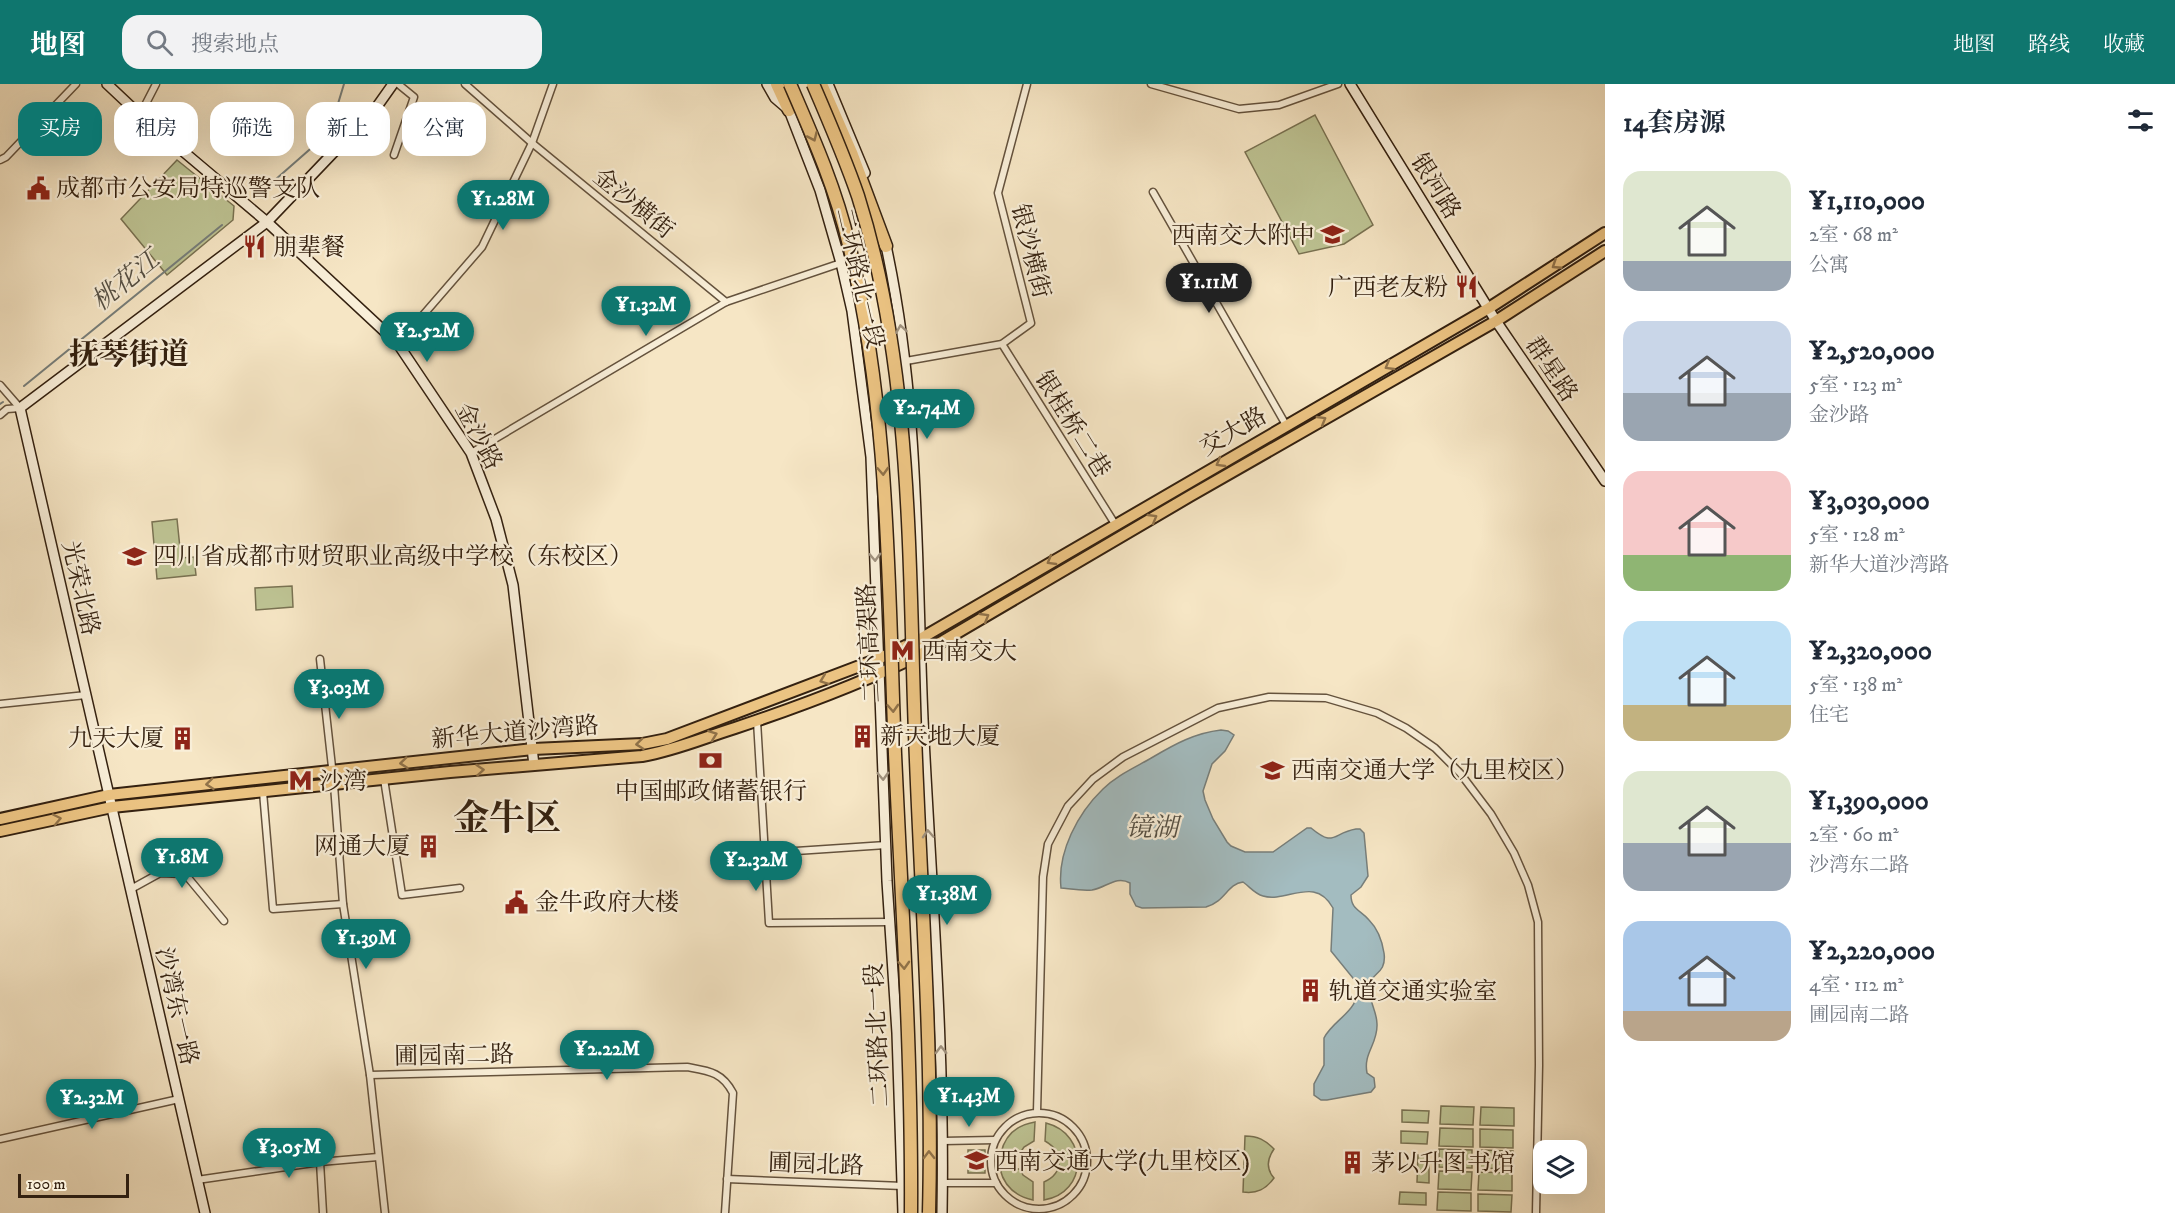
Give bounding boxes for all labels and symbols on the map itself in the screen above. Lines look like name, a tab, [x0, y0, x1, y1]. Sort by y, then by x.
one-way arrow	[806, 131, 818, 142]
street label: 银河路	[1403, 148, 1467, 225]
street label: 金沙横街	[587, 162, 680, 246]
place label: 成都市公安局特巡警支队	[56, 174, 320, 204]
public building icon: 成都市公安局特巡警支队	[25, 175, 51, 201]
pin: ¥1.28M	[454, 180, 552, 231]
street label: 银沙横街	[1004, 201, 1056, 301]
street label: 二环路北一段	[828, 205, 890, 352]
place label: 西南交大附中	[1171, 221, 1315, 251]
school or university icon: 西南交大附中	[1320, 222, 1346, 248]
place label: 朋辈餐	[273, 233, 345, 263]
restaurant icon: 朋辈餐	[242, 234, 268, 260]
water label: 桃花江	[85, 241, 170, 319]
one-way arrow	[1552, 258, 1563, 269]
pin: ¥1.11M	[1160, 263, 1258, 314]
place label: 广西老友粉	[1328, 273, 1448, 303]
restaurant icon: 广西老友粉	[1453, 274, 1479, 300]
pin: ¥1.32M	[597, 286, 695, 337]
pin: ¥2.52M	[378, 312, 476, 363]
one-way arrow	[896, 324, 908, 334]
street label: 群星路	[1519, 331, 1584, 408]
district label: 抚琴街道	[69, 337, 189, 374]
one-way arrow	[1385, 358, 1395, 370]
street label: 银桂桥二巷	[1028, 366, 1117, 483]
pin: ¥2.74M	[878, 389, 976, 440]
street label: 金沙路	[448, 398, 508, 475]
street label: 交大路	[1195, 401, 1272, 463]
one-way arrow	[1316, 416, 1326, 427]
one-way arrow	[1216, 456, 1226, 467]
one-way arrow	[876, 466, 889, 475]
one-way arrow	[1147, 513, 1157, 525]
street label: 光荣北路	[55, 538, 105, 638]
place label: 四川省成都市财贸职业高级中学校（东校区）	[153, 542, 633, 572]
school or university icon: 四川省成都市财贸职业高级中学校（东校区）	[122, 543, 148, 569]
one-way arrow	[868, 552, 881, 561]
one-way arrow	[1047, 554, 1057, 565]
street label: 二环高架路	[852, 582, 888, 704]
one-way arrow	[979, 612, 989, 624]
place label: 西南交大	[921, 637, 1017, 667]
metro station icon: 西南交大	[890, 638, 916, 664]
pin: ¥3.03M	[290, 669, 388, 720]
one-way arrow	[819, 672, 829, 685]
one-way arrow	[886, 703, 899, 712]
street label: 新华大道沙湾路	[430, 711, 600, 755]
place label: 新天地大厦	[880, 722, 1000, 752]
building icon: 新天地大厦	[849, 723, 875, 749]
place label: 九天大厦	[68, 724, 164, 754]
building icon: 九天大厦	[169, 725, 195, 751]
one-way arrow	[707, 730, 718, 743]
one-way arrow	[635, 737, 644, 750]
bank icon: 中国邮政储蓄银行	[698, 748, 724, 774]
one-way arrow	[399, 756, 408, 768]
place label: 西南交通大学（九里校区）	[1291, 756, 1579, 786]
school or university icon: 西南交通大学（九里校区）	[1260, 757, 1286, 783]
one-way arrow	[476, 764, 485, 777]
place label: 沙湾	[319, 767, 367, 797]
metro station icon: 沙湾	[288, 768, 314, 794]
one-way arrow	[877, 771, 890, 780]
one-way arrow	[205, 777, 214, 790]
place label: 中国邮政储蓄银行	[615, 777, 807, 807]
district label: 金牛区	[453, 797, 561, 842]
water label: 镜湖	[1126, 812, 1182, 845]
one-way arrow	[52, 813, 62, 826]
one-way arrow	[922, 829, 935, 838]
place label: 网通大厦	[314, 832, 410, 862]
building icon: 网通大厦	[415, 833, 441, 859]
pin: ¥1.8M	[140, 838, 224, 889]
pin: ¥2.32M	[707, 841, 805, 892]
pin: ¥1.38M	[898, 875, 996, 926]
place label: 金牛政府大楼	[535, 888, 679, 918]
public building icon: 金牛政府大楼	[504, 889, 530, 915]
pin: ¥1.39M	[317, 919, 415, 970]
street label: 沙湾东一路	[148, 944, 204, 1068]
one-way arrow	[898, 961, 911, 970]
street label: 二环路北一段	[859, 962, 897, 1108]
place label: 轨道交通实验室	[1329, 977, 1497, 1007]
building icon: 轨道交通实验室	[1298, 978, 1324, 1004]
pin: ¥2.22M	[558, 1030, 656, 1081]
street label: 圃园南二路	[394, 1040, 514, 1072]
one-way arrow	[934, 1045, 947, 1054]
pin: ¥1.43M	[920, 1077, 1018, 1128]
pin: ¥2.32M	[43, 1079, 141, 1130]
pin: ¥3.05M	[240, 1128, 338, 1179]
place label: 西南交通大学(九里校区)	[994, 1147, 1250, 1177]
street label: 圃园北路	[767, 1148, 864, 1182]
school or university icon: 西南交通大学(九里校区)	[963, 1148, 989, 1174]
place label: 茅以升图书馆	[1371, 1149, 1515, 1179]
one-way arrow	[923, 1150, 935, 1159]
building icon: 茅以升图书馆	[1340, 1150, 1366, 1176]
scale bar	[18, 1171, 129, 1198]

